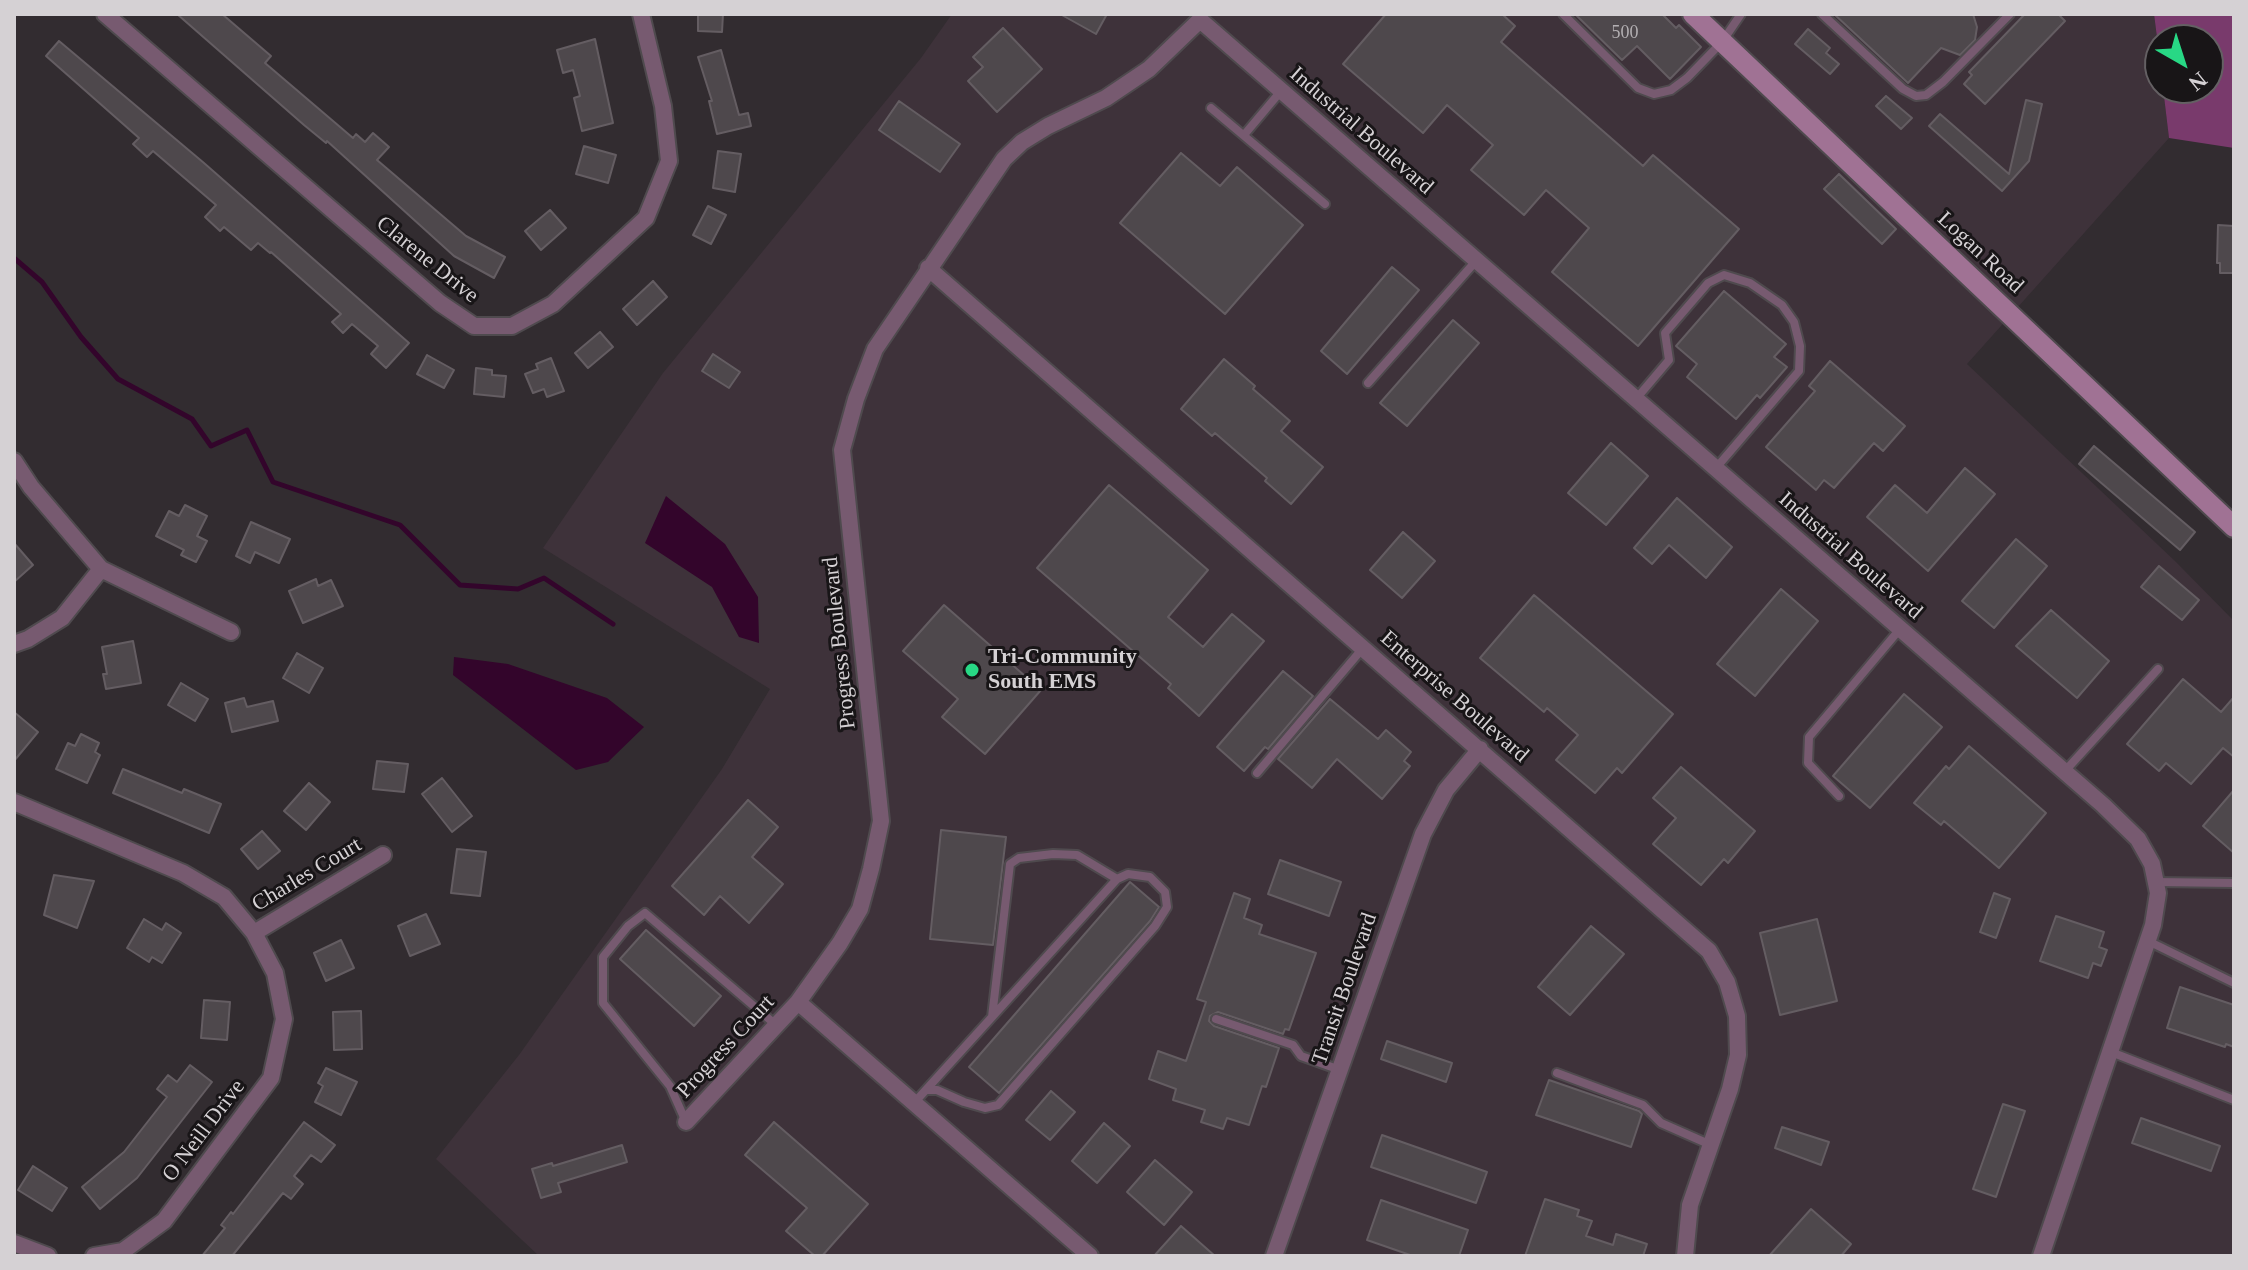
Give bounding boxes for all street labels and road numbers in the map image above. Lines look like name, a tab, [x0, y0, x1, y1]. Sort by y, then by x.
street label: Industrial Boulevard	[1284, 62, 1438, 200]
street label: Logan Road	[1931, 206, 2029, 300]
street label: Clarene Drive	[371, 211, 483, 309]
street label: Industrial Boulevard	[1773, 487, 1927, 625]
street label: Progress Boulevard	[818, 556, 862, 730]
street label: Enterprise Boulevard	[1375, 626, 1533, 768]
street label: Charles Court	[248, 832, 366, 918]
street label: Transit Boulevard	[1307, 910, 1383, 1068]
street label: Progress Court	[672, 990, 780, 1104]
street label: O Neill Drive	[157, 1075, 251, 1187]

